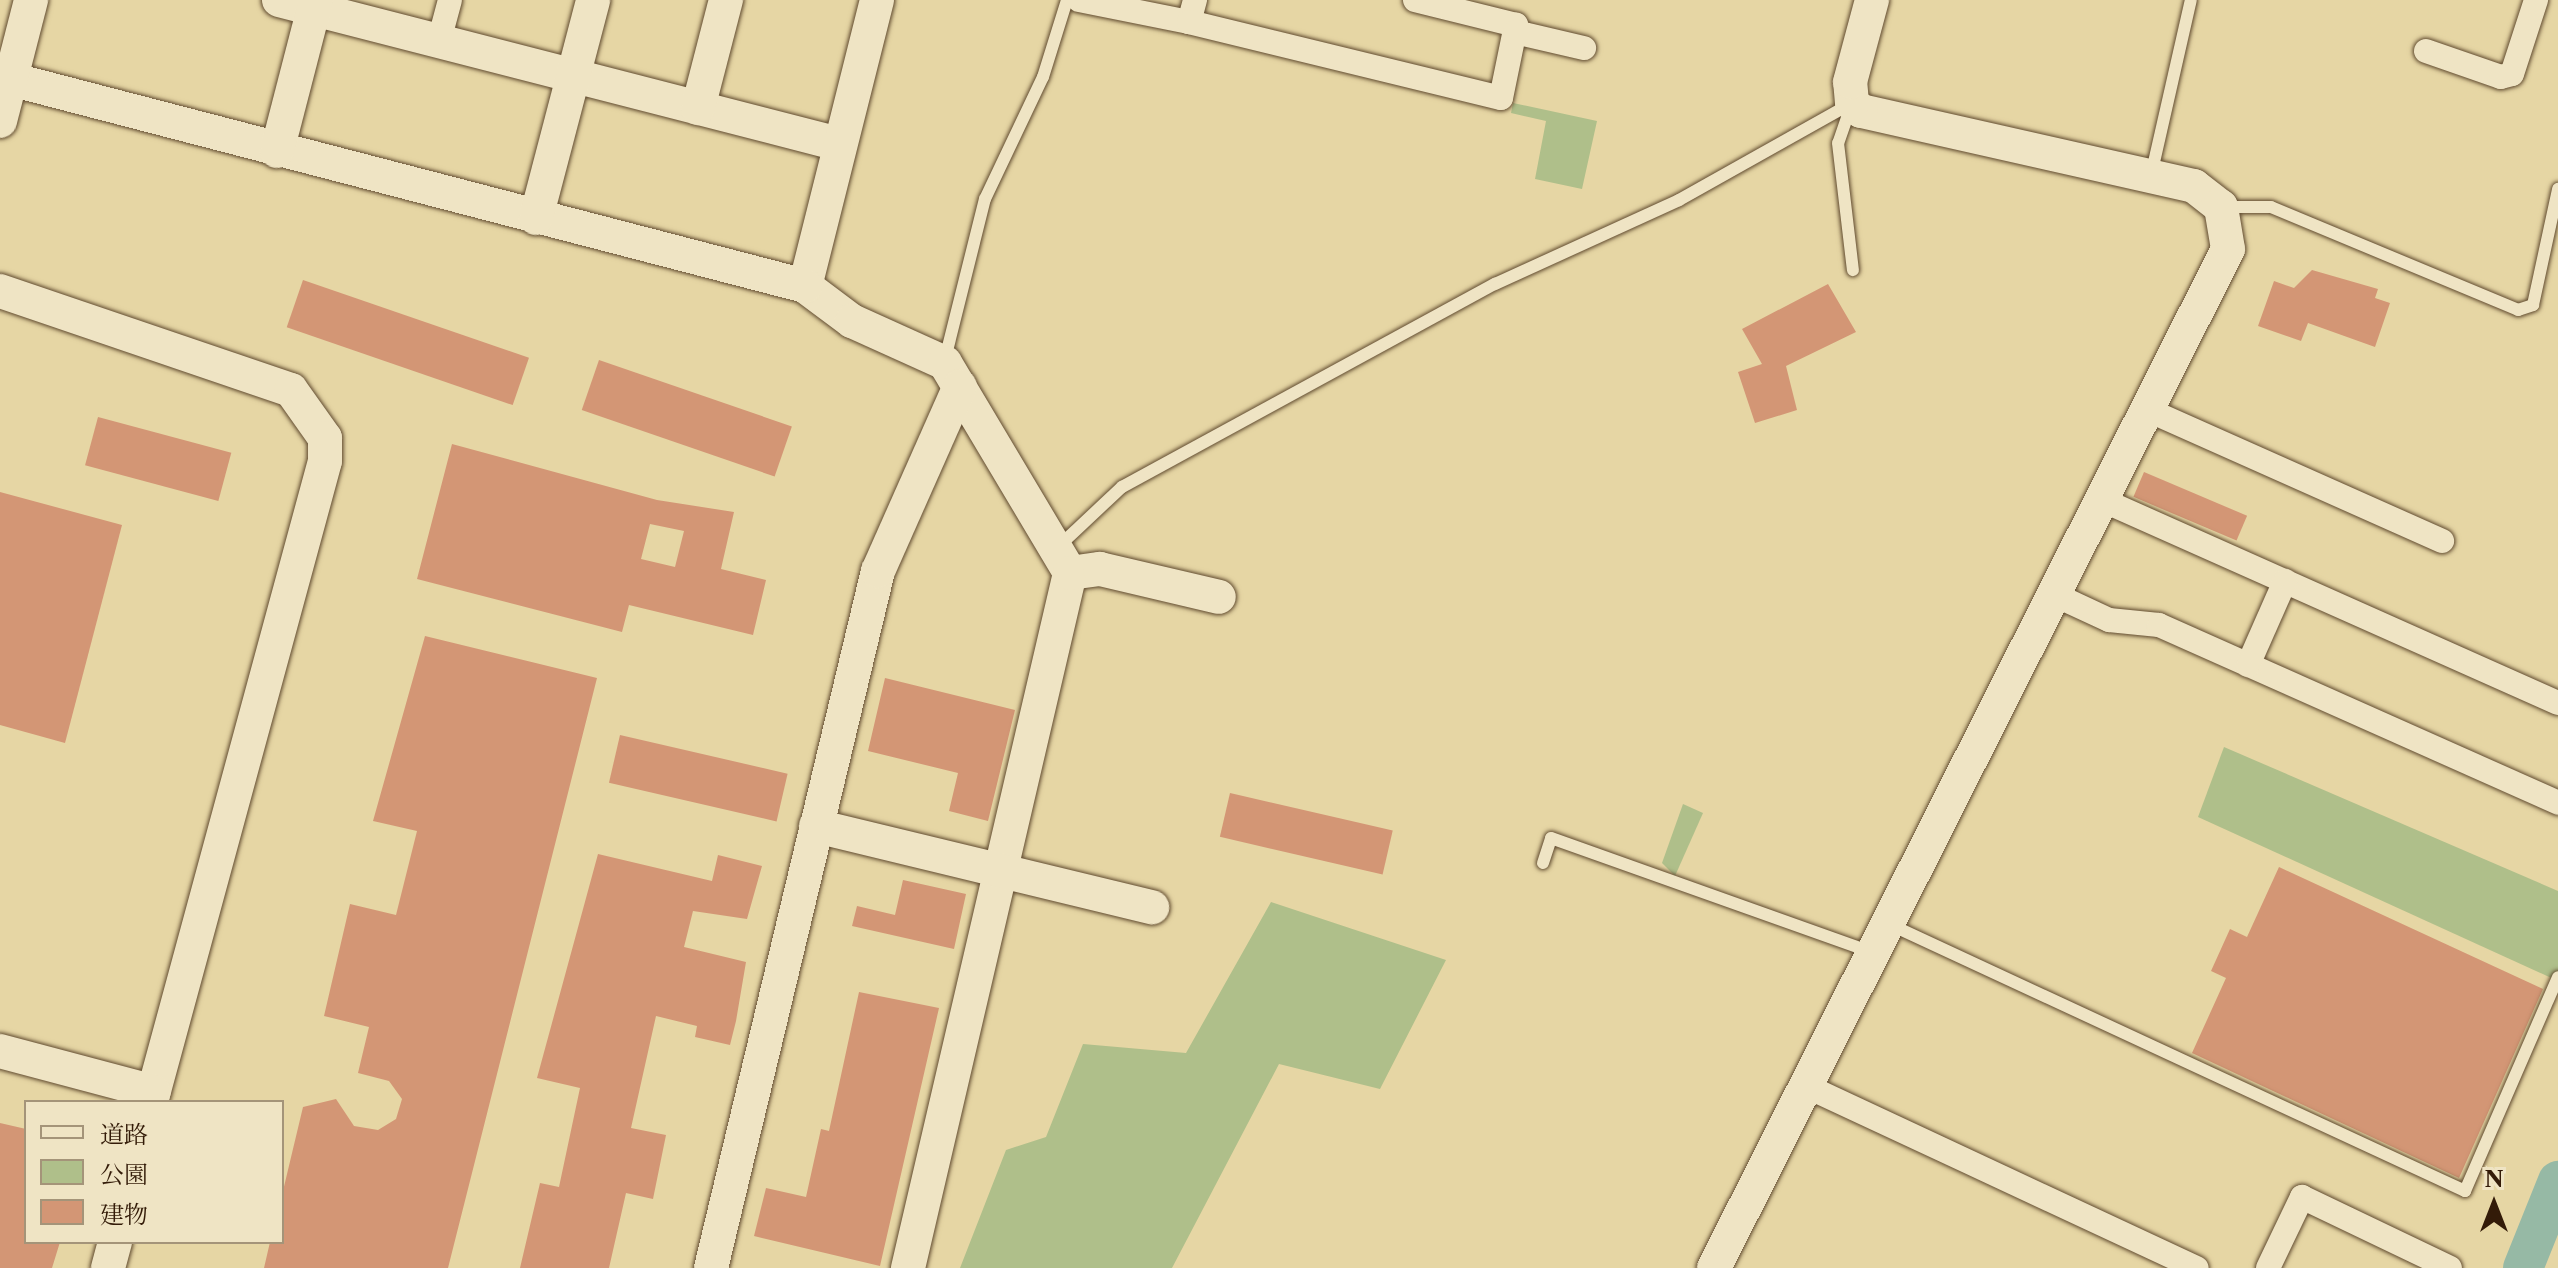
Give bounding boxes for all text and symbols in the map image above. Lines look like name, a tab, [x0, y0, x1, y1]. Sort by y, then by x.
legend	[24, 1100, 284, 1244]
text: 道路	[100, 1120, 148, 1149]
text: 公園	[100, 1160, 148, 1189]
north arrow	[2454, 1164, 2534, 1244]
text: N	[2484, 1166, 2504, 1193]
text: 建物	[100, 1200, 148, 1229]

